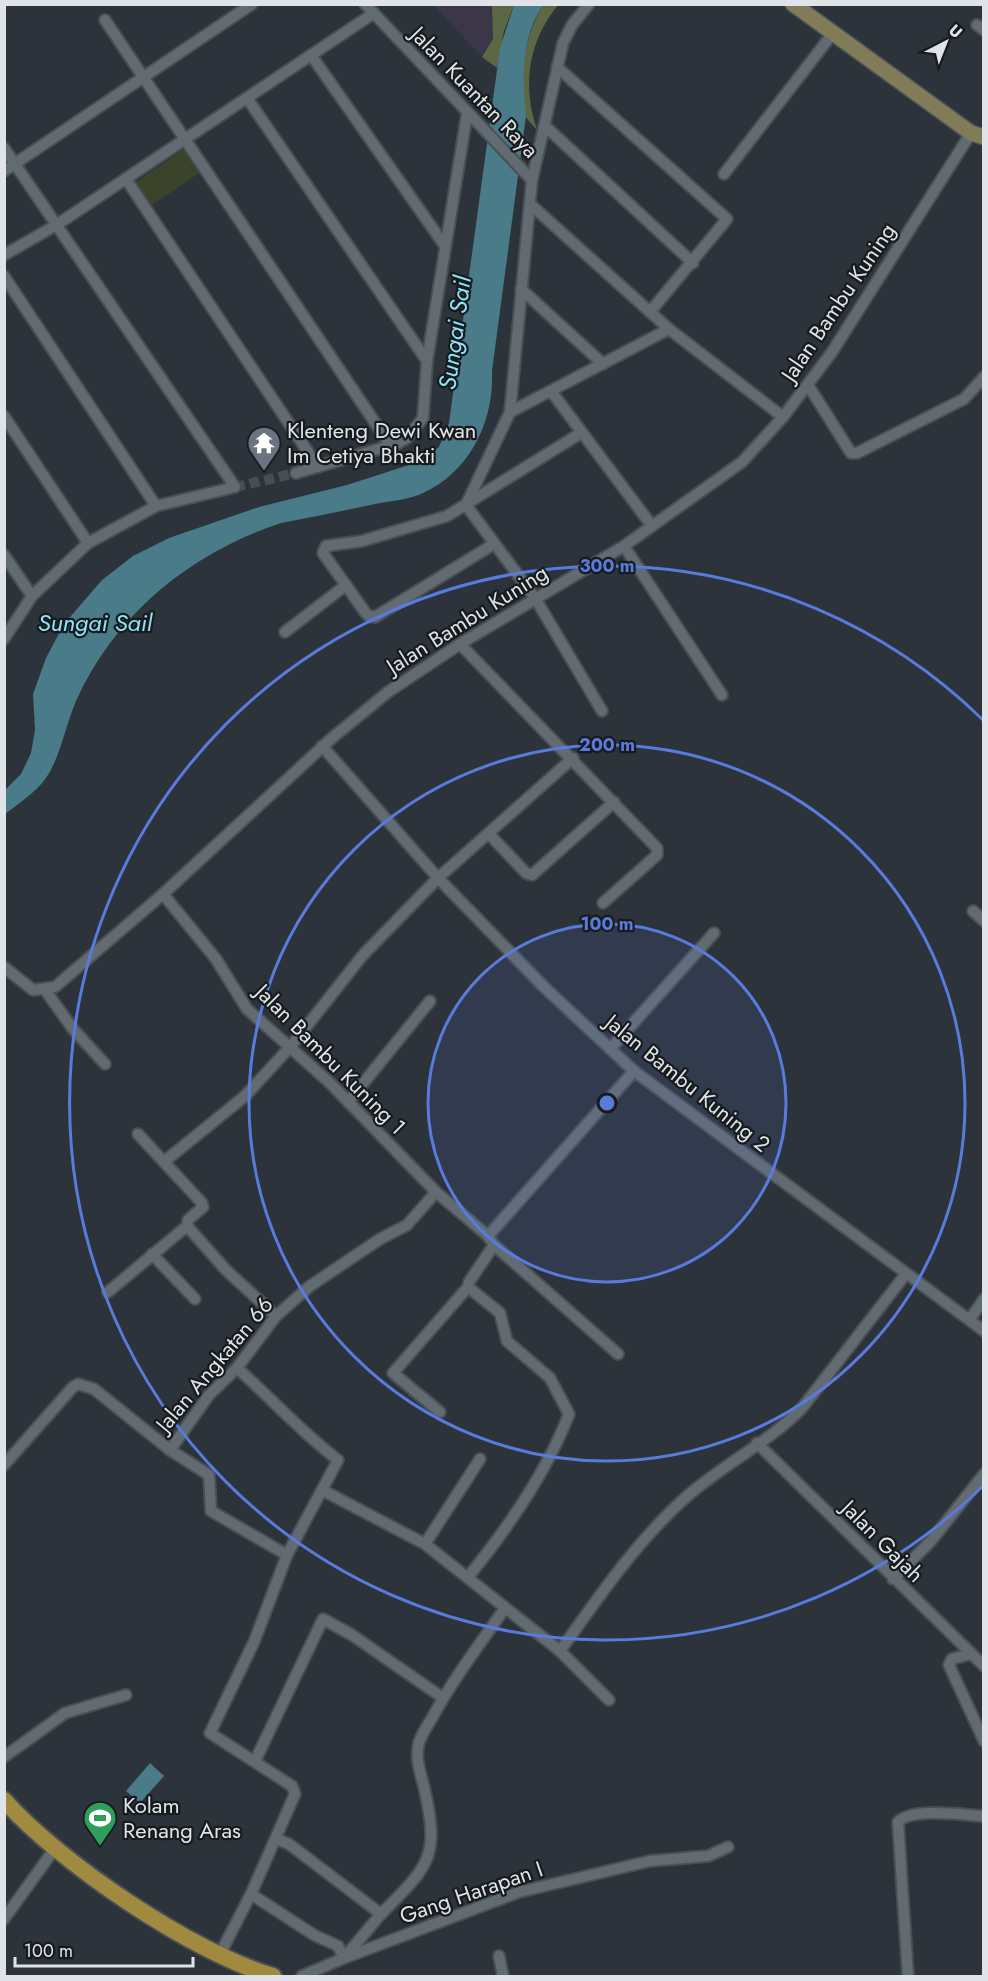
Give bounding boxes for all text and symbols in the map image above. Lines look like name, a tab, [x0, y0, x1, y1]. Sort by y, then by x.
north arrow	[916, 12, 976, 72]
street label: Jalan Kuantan Raya	[402, 17, 546, 165]
text: U	[944, 19, 968, 44]
street label: Jalan Bambu Kuning	[771, 216, 903, 390]
water label: Sungai Sail	[429, 272, 480, 392]
place label: Klenteng Dewi Kwan Im Cetiya Bhakti	[287, 414, 476, 471]
temple icon: Klenteng Dewi Kwan Im Cetiya Bhakti	[246, 425, 282, 472]
text: 300 m	[579, 553, 635, 579]
street label: Jalan Bambu Kuning	[378, 556, 554, 683]
water label: Sungai Sail	[38, 605, 154, 640]
text: 200 m	[579, 732, 635, 758]
text: 100 m	[580, 911, 634, 937]
street label: Jalan Bambu Kuning 1	[246, 974, 414, 1142]
street label: Jalan Bambu Kuning 2	[596, 1004, 777, 1160]
centre of rings	[597, 1093, 617, 1113]
street label: Jalan Angkatan 66	[146, 1289, 280, 1441]
street label: Jalan Gajah	[832, 1490, 931, 1589]
place label: Kolam Renang Aras	[123, 1789, 241, 1846]
sports icon: Kolam Renang Aras	[82, 1800, 118, 1847]
street label: Gang Harapan I	[395, 1853, 547, 1931]
scale bar	[15, 1930, 194, 1968]
text: 100 m	[24, 1938, 73, 1964]

